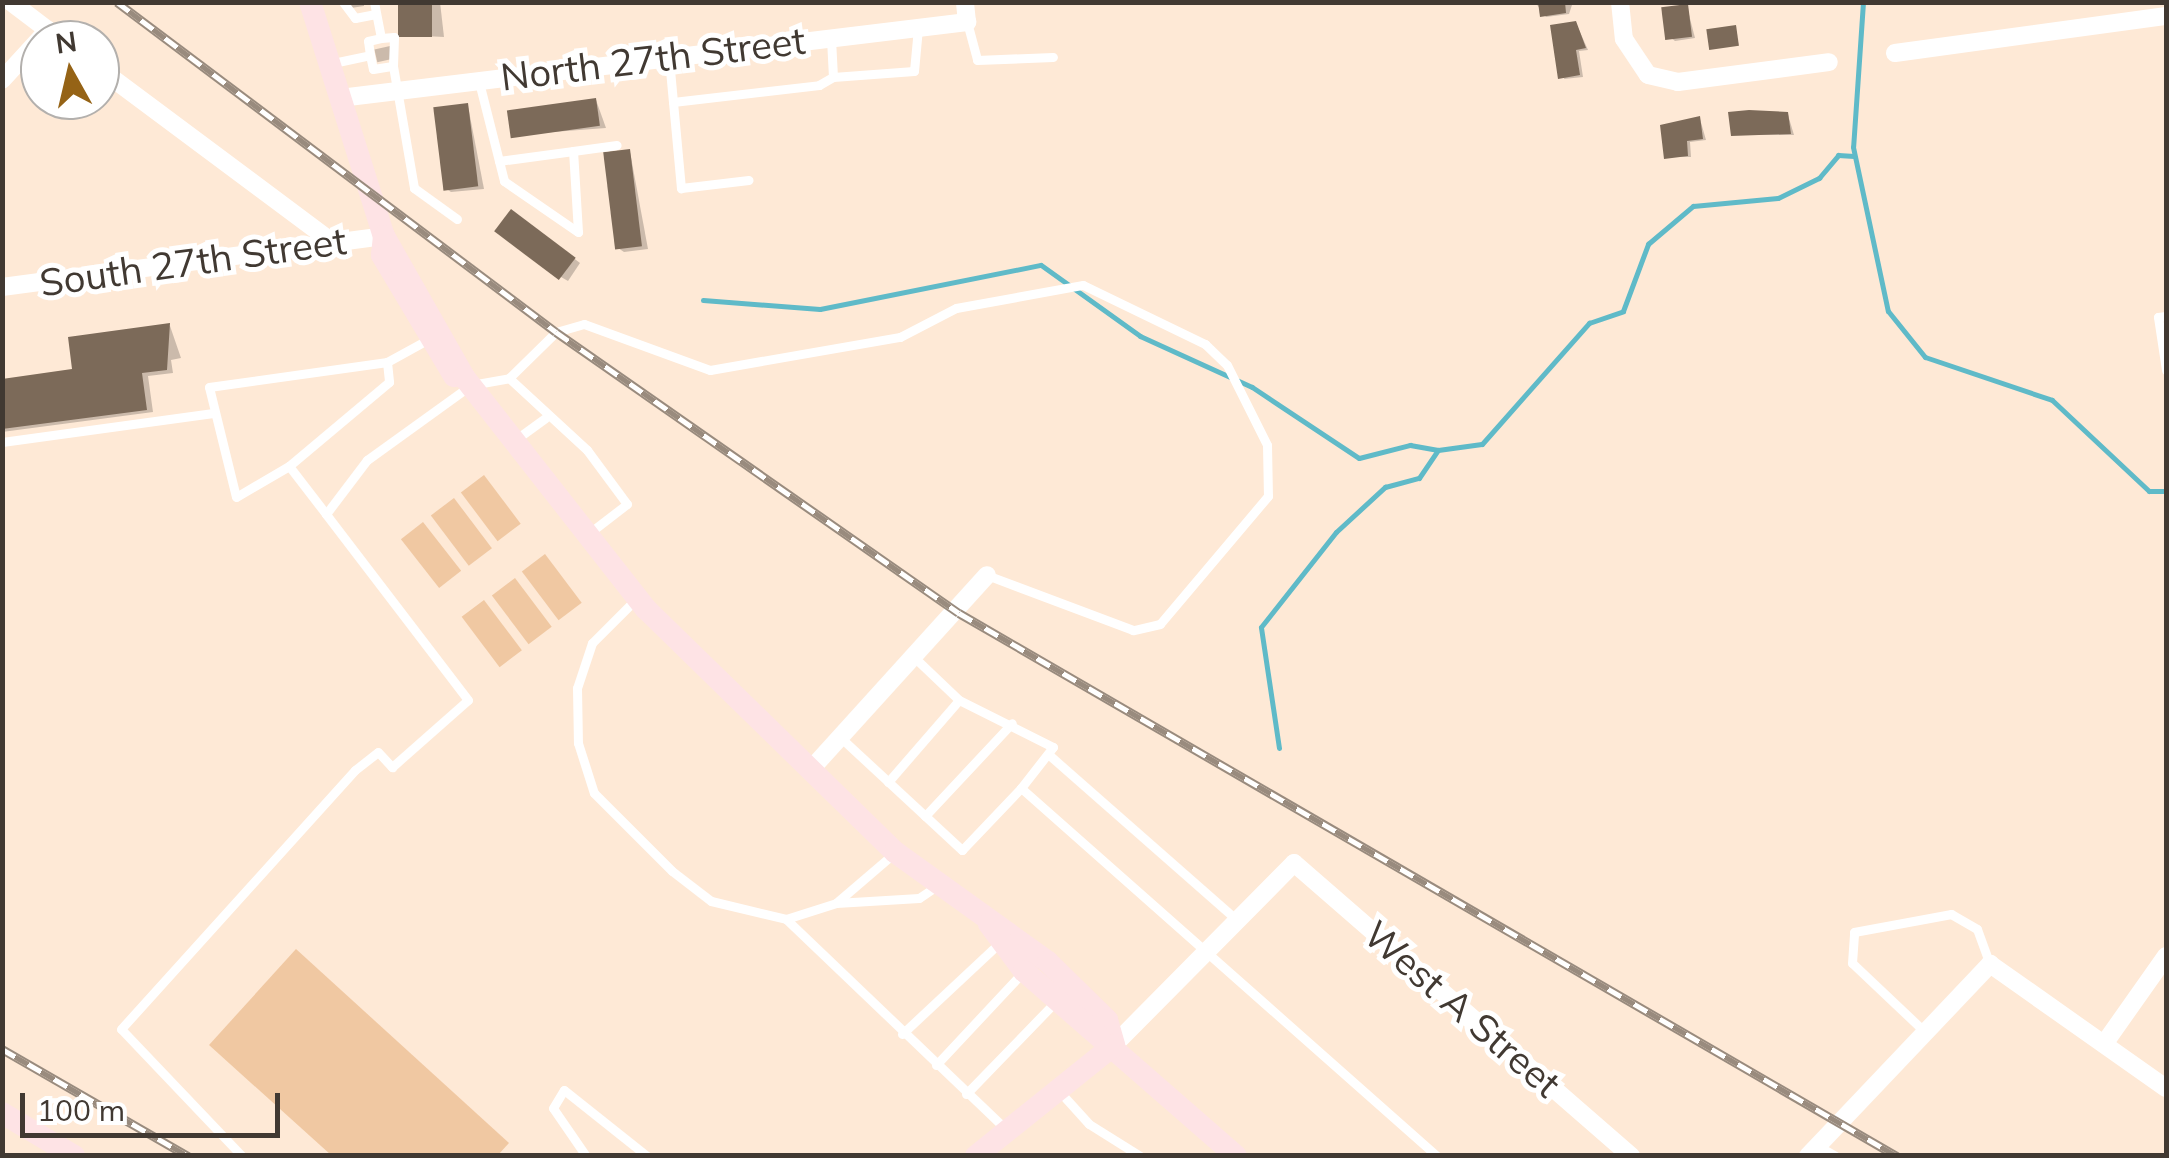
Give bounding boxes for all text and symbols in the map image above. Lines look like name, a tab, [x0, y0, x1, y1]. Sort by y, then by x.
street label: North 27th Street	[498, 18, 808, 100]
north arrow	[20, 20, 120, 120]
text: N	[53, 23, 79, 61]
street label: South 27th Street	[37, 218, 349, 306]
street label: West A Street	[1354, 911, 1570, 1107]
scale bar	[25, 1073, 285, 1135]
text: 100 m	[37, 1091, 125, 1129]

